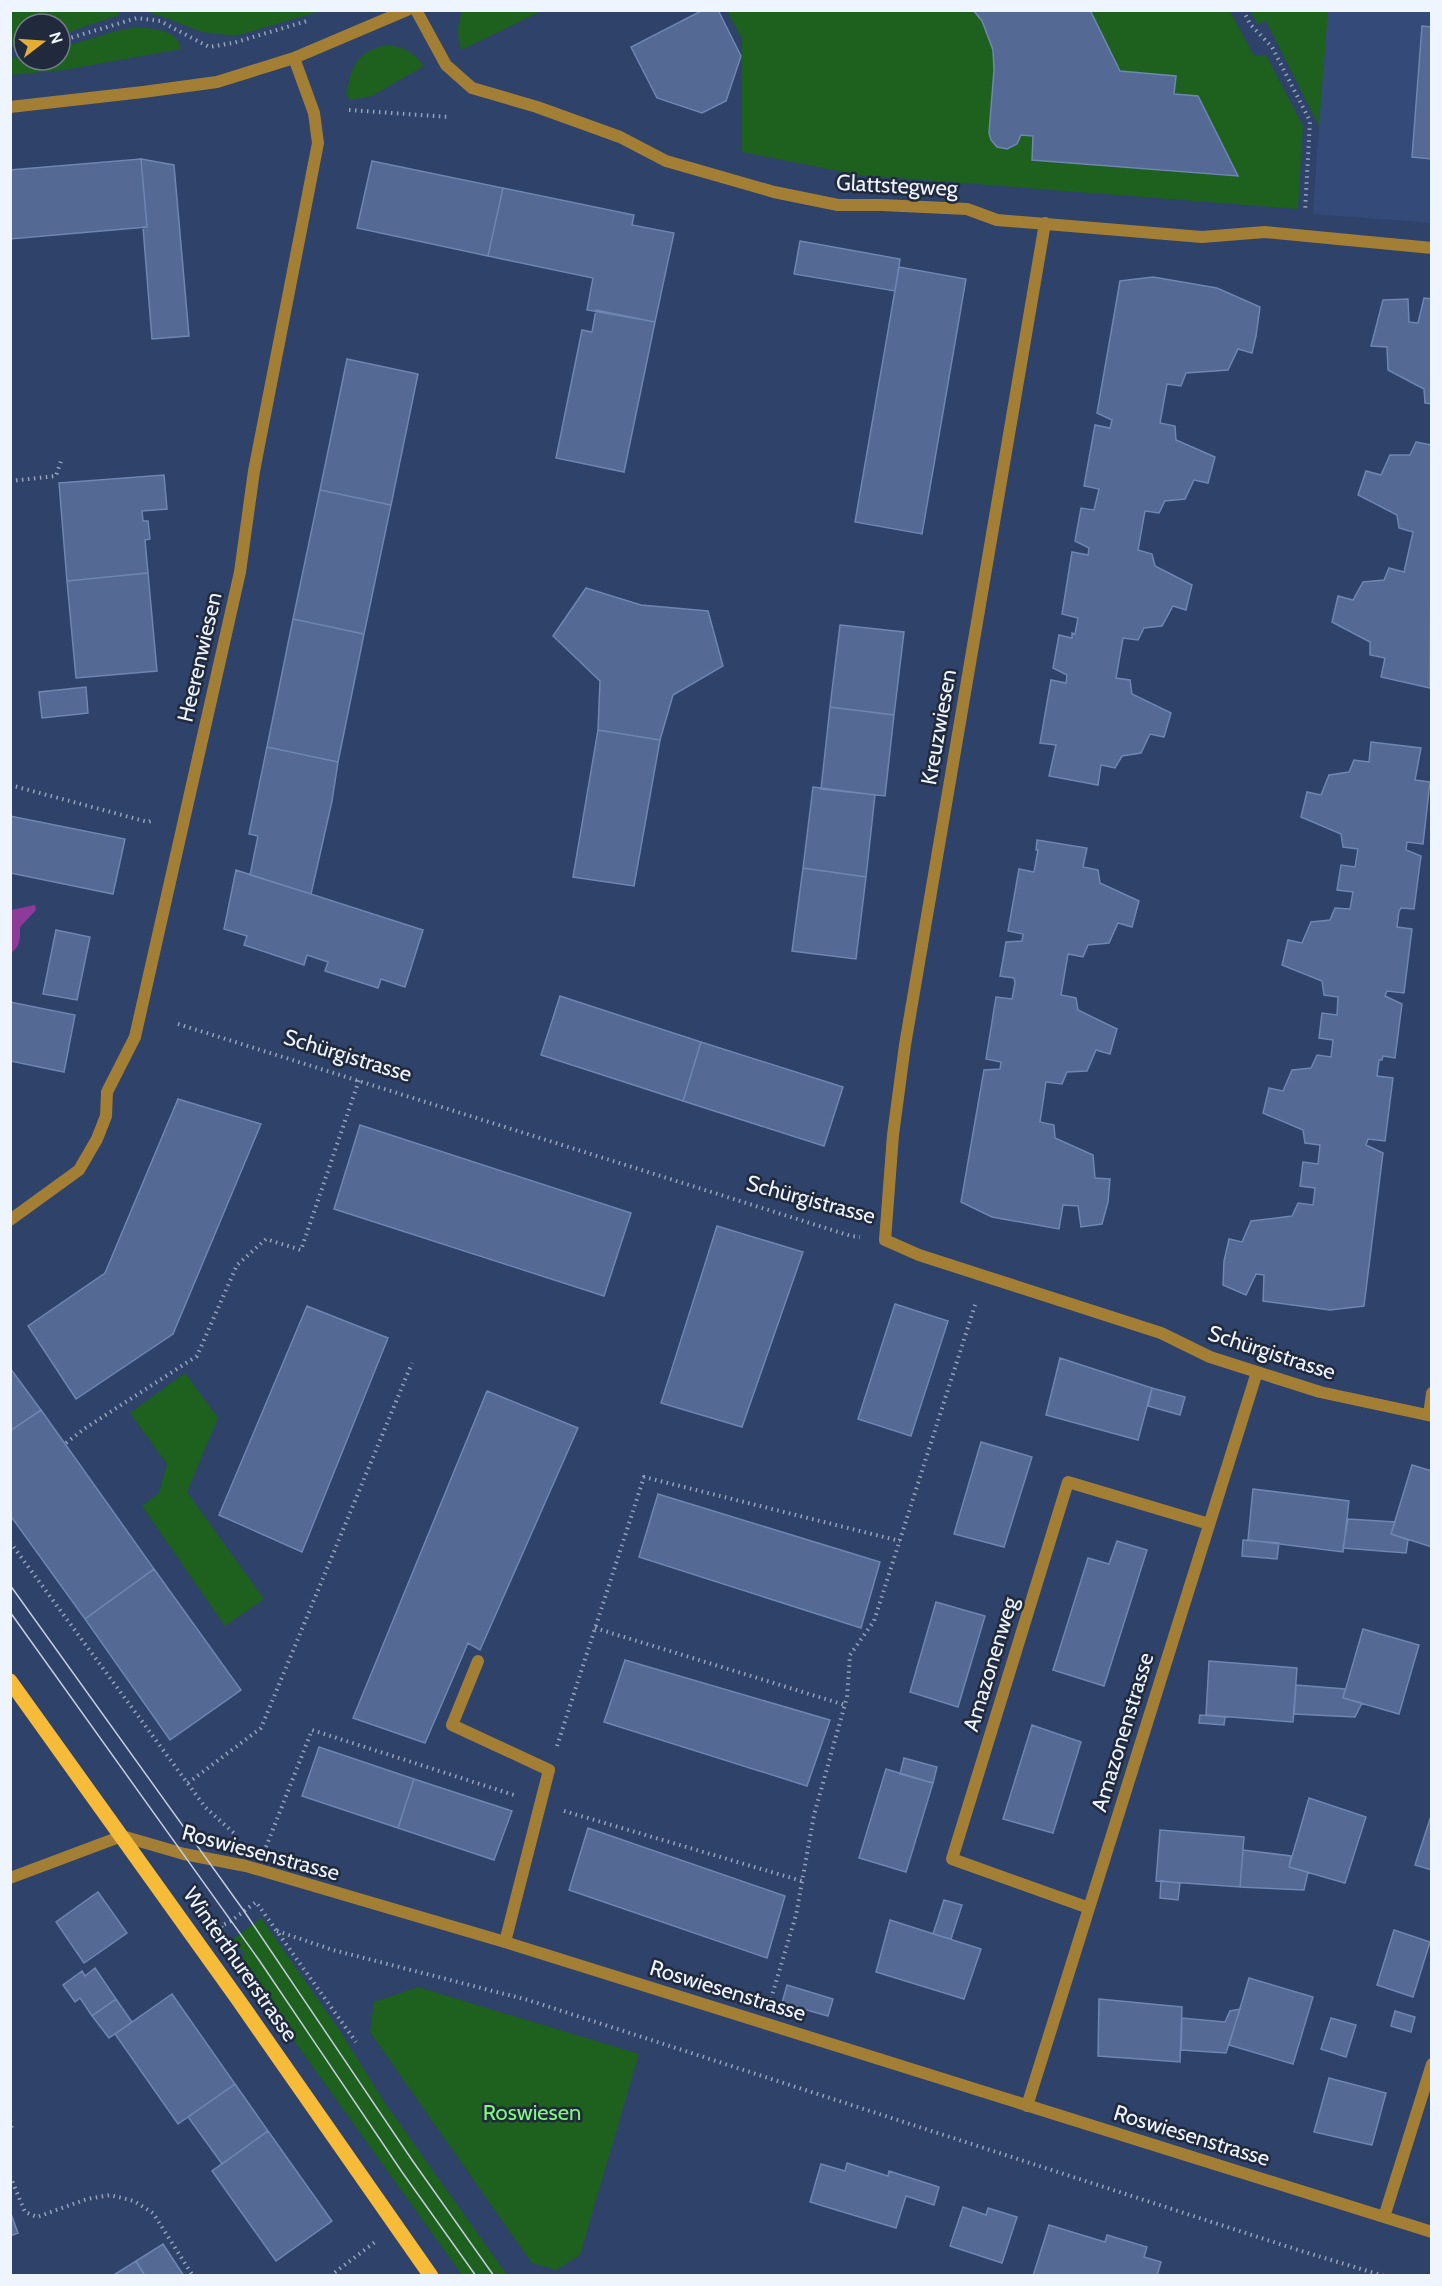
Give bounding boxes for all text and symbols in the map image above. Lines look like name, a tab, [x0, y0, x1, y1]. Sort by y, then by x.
north arrow	[12, 12, 72, 72]
text: N	[45, 30, 67, 46]
street label: Glattstegweg	[835, 169, 959, 202]
street label: Heerenwiesen	[171, 590, 228, 725]
street label: Kreuzwiesen	[915, 667, 962, 787]
street label: Schürgistrasse	[281, 1023, 415, 1088]
street label: Schürgistrasse	[743, 1169, 878, 1230]
street label: Schürgistrasse	[1205, 1319, 1339, 1386]
street label: Amazonenweg	[957, 1593, 1024, 1735]
street label: Amazonenstrasse	[1085, 1649, 1159, 1815]
street label: Roswiesenstrasse	[179, 1818, 343, 1886]
street label: Winterthurerstrasse	[177, 1882, 304, 2047]
street label: Roswiesenstrasse	[646, 1954, 809, 2027]
park label: Roswiesen	[483, 2099, 581, 2126]
street label: Roswiesenstrasse	[1110, 2099, 1273, 2172]

